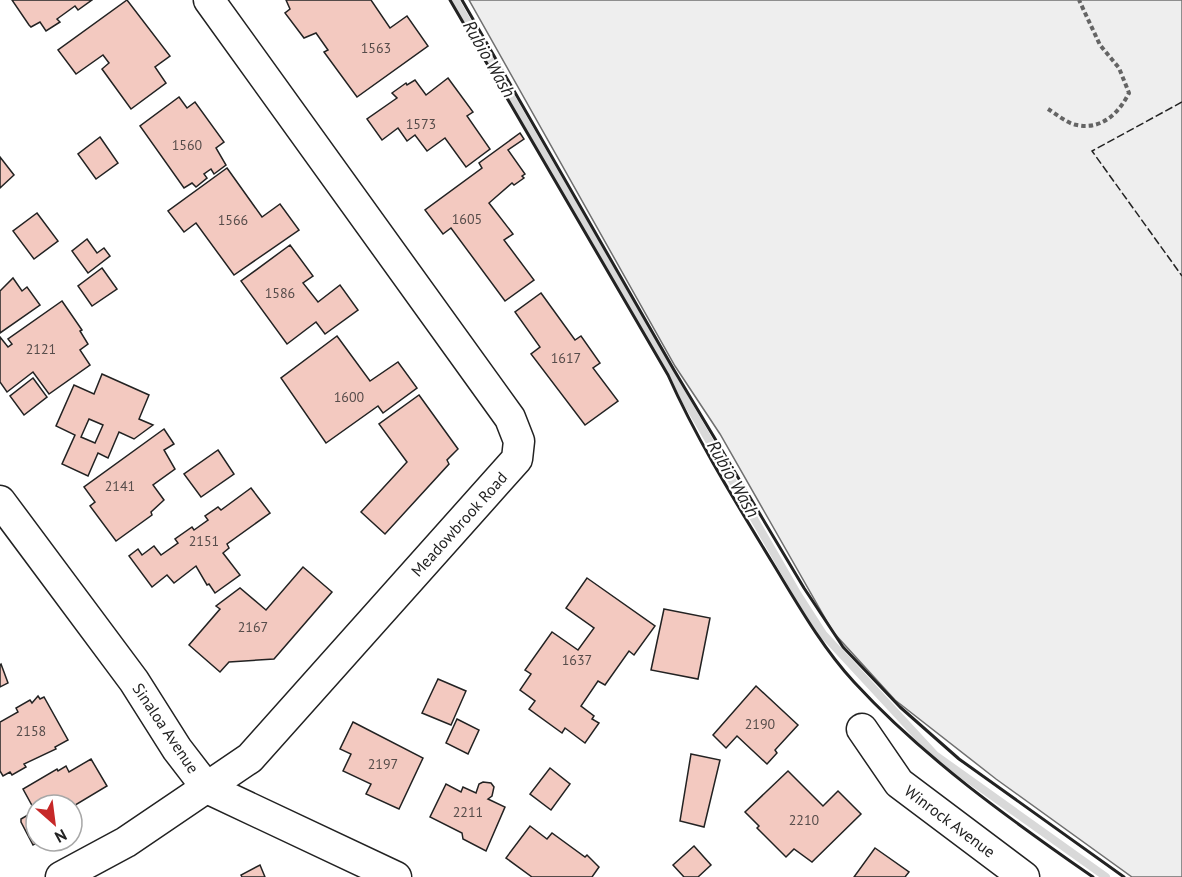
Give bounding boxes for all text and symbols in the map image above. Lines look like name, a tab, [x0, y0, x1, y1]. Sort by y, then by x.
water label: Rubio Wash	[458, 16, 521, 102]
house number: 1563	[361, 39, 391, 57]
house number: 1573	[406, 115, 436, 133]
house number: 1560	[172, 136, 203, 154]
house number: 1605	[452, 210, 482, 228]
house number: 1566	[218, 211, 248, 229]
house number: 1586	[265, 284, 295, 302]
house number: 2121	[26, 340, 56, 358]
house number: 1617	[551, 349, 581, 367]
house number: 1600	[334, 388, 365, 406]
water label: Rubio Wash	[702, 436, 765, 522]
street label: Meadowbrook Road	[407, 467, 511, 581]
house number: 2141	[105, 477, 135, 495]
house number: 2151	[189, 532, 219, 550]
house number: 2167	[238, 618, 268, 636]
house number: 1637	[562, 651, 592, 669]
street label: Sinaloa Avenue	[129, 679, 203, 777]
house number: 2190	[745, 715, 776, 733]
house number: 2158	[16, 722, 46, 740]
house number: 2197	[368, 755, 398, 773]
street label: Winrock Avenue	[901, 780, 999, 862]
north arrow	[24, 793, 84, 853]
house number: 2211	[453, 803, 483, 821]
house number: 2210	[789, 811, 820, 829]
text: N	[52, 825, 70, 848]

